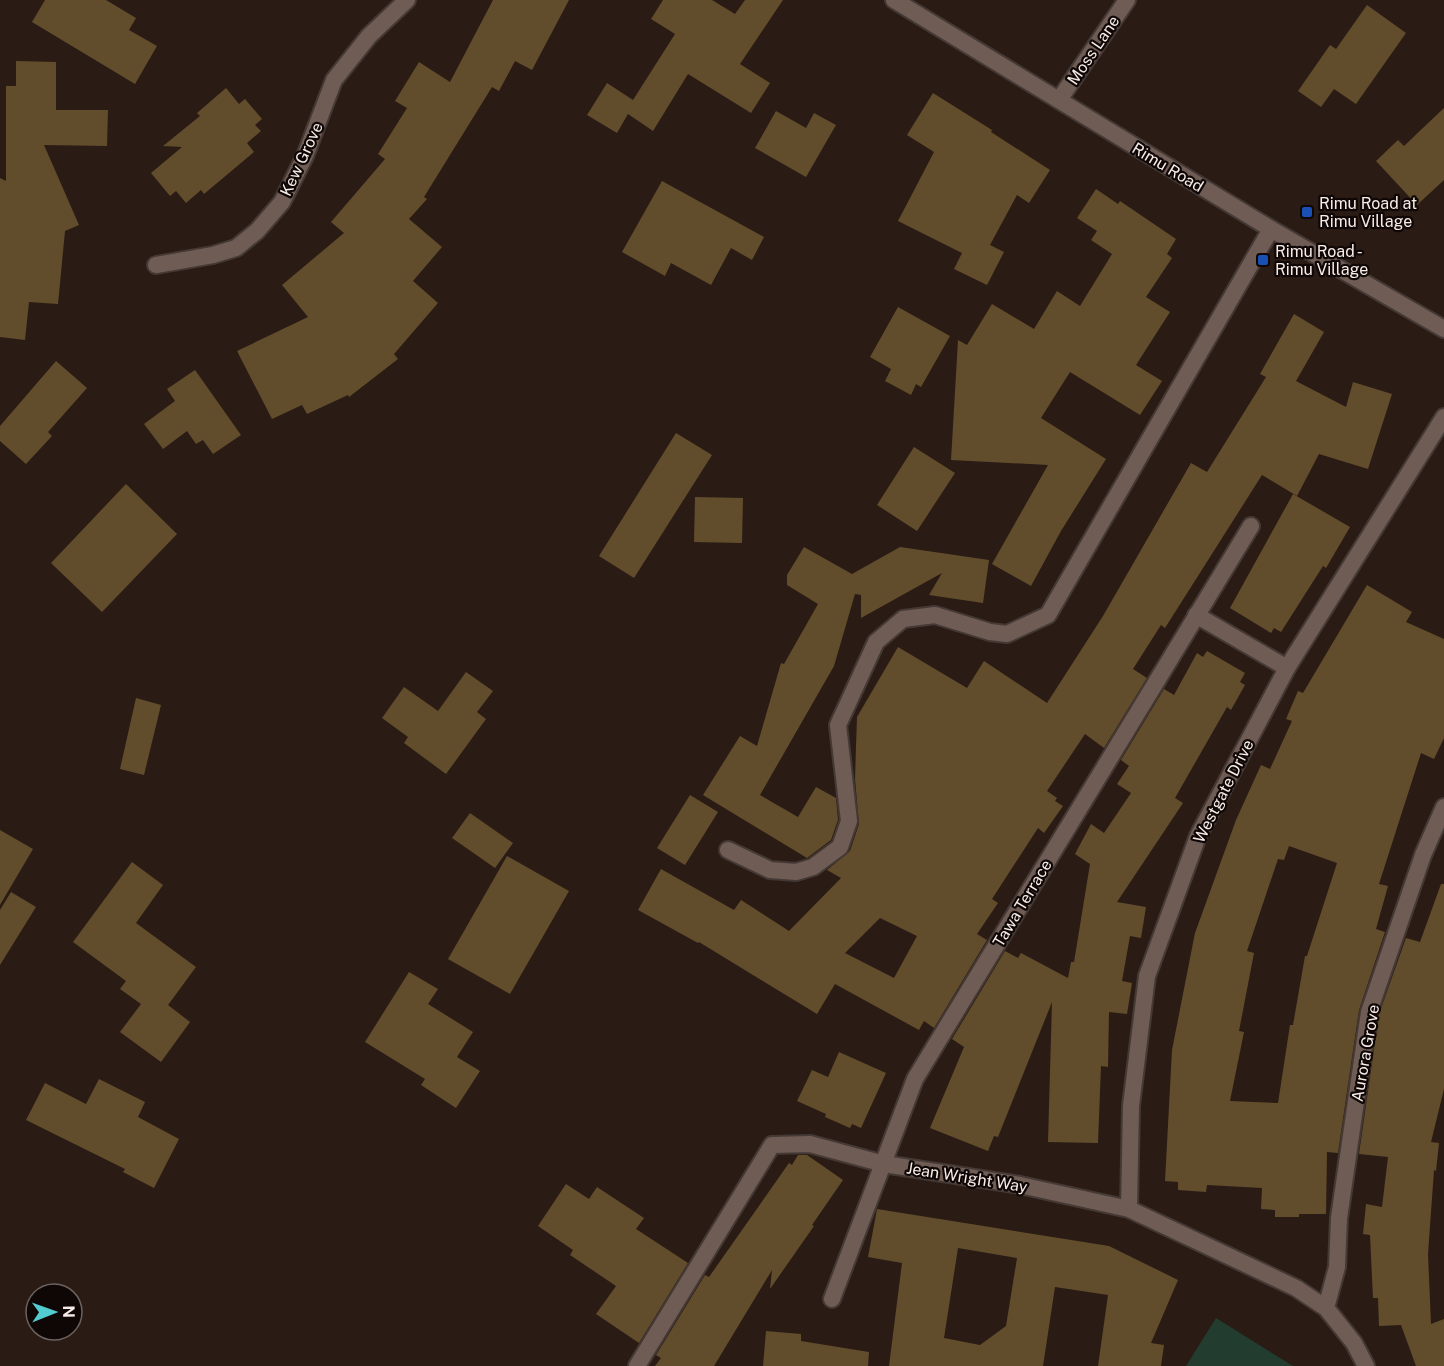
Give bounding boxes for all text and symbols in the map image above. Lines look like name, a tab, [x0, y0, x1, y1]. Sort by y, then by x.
street label: Moss Lane	[1063, 12, 1123, 88]
street label: Kew Grove	[276, 119, 327, 199]
street label: Rimu Road	[1129, 139, 1207, 196]
place label: Rimu Road at Rimu Village	[1319, 194, 1417, 231]
marker: Rimu Road at Rimu Village	[1300, 205, 1314, 219]
place label: Rimu Road - Rimu Village	[1275, 242, 1368, 279]
marker: Rimu Road - Rimu Village	[1256, 253, 1270, 267]
street label: Westgate Drive	[1189, 736, 1258, 846]
street label: Tawa Terrace	[989, 856, 1056, 950]
street label: Aurora Grove	[1348, 1003, 1383, 1103]
street label: Jean Wright Way	[905, 1159, 1029, 1197]
north arrow	[24, 1282, 84, 1342]
text: N	[59, 1305, 78, 1318]

